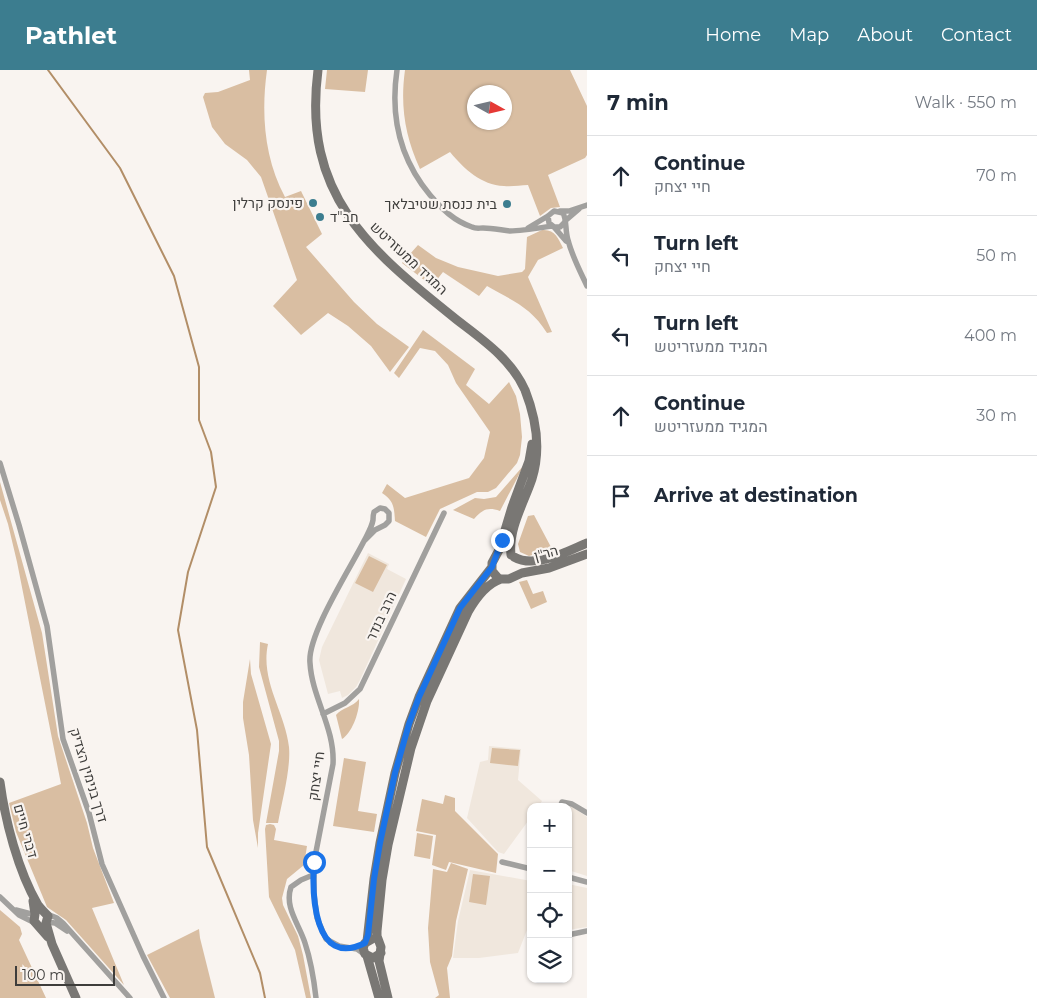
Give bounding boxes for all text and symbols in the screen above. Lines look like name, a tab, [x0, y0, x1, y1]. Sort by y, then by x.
text: Pathlet	[25, 21, 117, 50]
text: Home	[705, 24, 761, 46]
text: Map	[789, 24, 829, 46]
text: About	[857, 24, 913, 46]
text: Contact	[941, 24, 1012, 46]
north arrow	[467, 85, 512, 130]
text: 7 min	[607, 90, 669, 115]
text: Walk · 550 m	[915, 93, 1017, 112]
text: Continue	[654, 152, 745, 175]
icon: ahead	[607, 162, 635, 190]
text: 70 m	[976, 166, 1017, 185]
text: חיי יצחק	[654, 177, 711, 196]
place label: פינסק קרלין	[233, 194, 303, 212]
place label: בית כנסת שטיבלאך	[385, 195, 498, 213]
marker: פינסק קרלין	[307, 197, 319, 209]
marker: בית כנסת שטיבלאך	[501, 198, 513, 210]
place label: חב"ד	[330, 208, 358, 226]
marker: חב"ד	[314, 211, 326, 223]
street label: המגיד ממעזריטש	[367, 218, 451, 298]
text: Turn left	[654, 232, 739, 255]
icon: left	[607, 242, 635, 270]
text: 50 m	[976, 246, 1017, 265]
text: חיי יצחק	[654, 257, 711, 276]
text: Turn left	[654, 312, 739, 335]
icon: left	[607, 322, 635, 350]
text: 400 m	[964, 326, 1017, 345]
text: המגיד ממעזריטש	[654, 337, 768, 356]
text: Continue	[654, 392, 745, 415]
icon: ahead	[607, 402, 635, 430]
text: 30 m	[976, 406, 1017, 425]
text: המגיד ממעזריטש	[654, 417, 768, 436]
icon: arrive	[607, 482, 635, 510]
text: Arrive at destination	[654, 484, 858, 507]
route end	[491, 529, 514, 552]
street label: הר"ן	[532, 541, 560, 565]
street label: הרב בנדר	[362, 588, 400, 644]
street label: דרך בנימין הצדיק	[66, 725, 112, 825]
street label: חיי יצחק	[304, 750, 328, 802]
street label: דברי חיים	[10, 802, 42, 860]
map controls	[527, 803, 572, 983]
button: +	[527, 803, 572, 848]
button: −	[527, 848, 572, 893]
route start	[303, 851, 326, 874]
button: locate	[527, 893, 572, 938]
button: layers	[527, 938, 572, 983]
scale bar	[15, 963, 115, 986]
text: 100 m	[22, 966, 64, 984]

